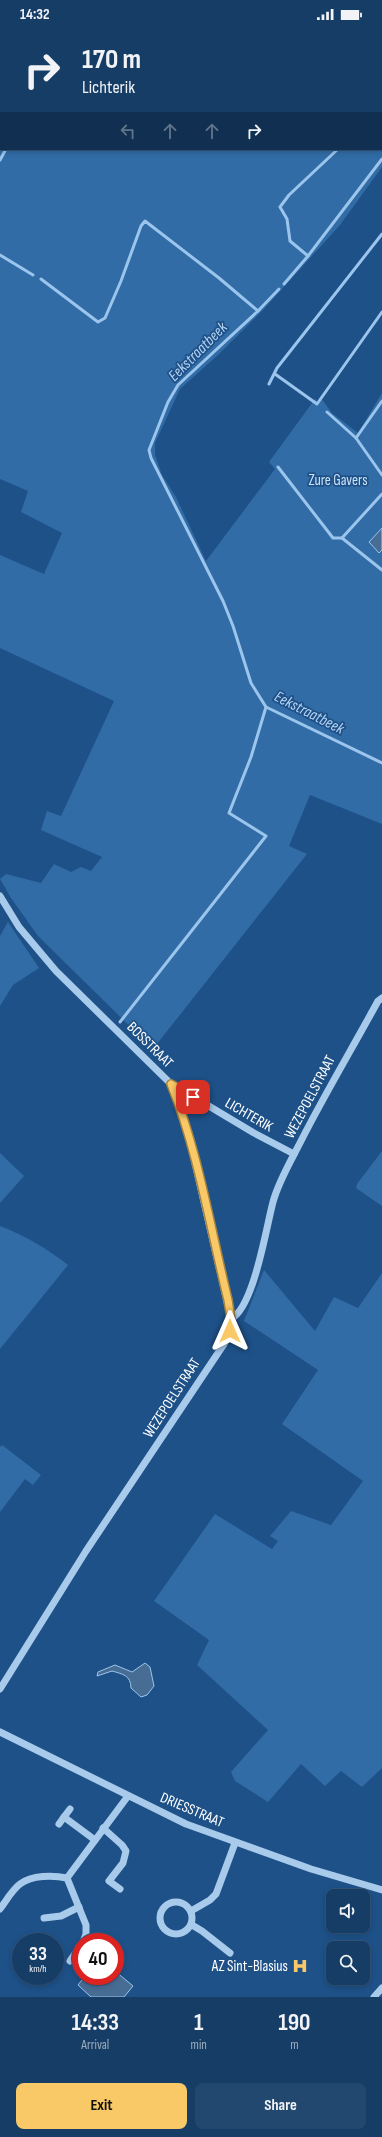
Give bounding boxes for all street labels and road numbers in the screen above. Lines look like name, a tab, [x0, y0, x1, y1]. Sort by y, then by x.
street label: BOSSTRAAT	[123, 1018, 177, 1072]
street label: WEZEPOELSTRAAT	[280, 1052, 340, 1142]
street label: LICHTERIK	[222, 1094, 277, 1136]
street label: WEZEPOELSTRAAT	[139, 1354, 205, 1442]
street label: DRIESSTRAAT	[157, 1788, 227, 1832]

